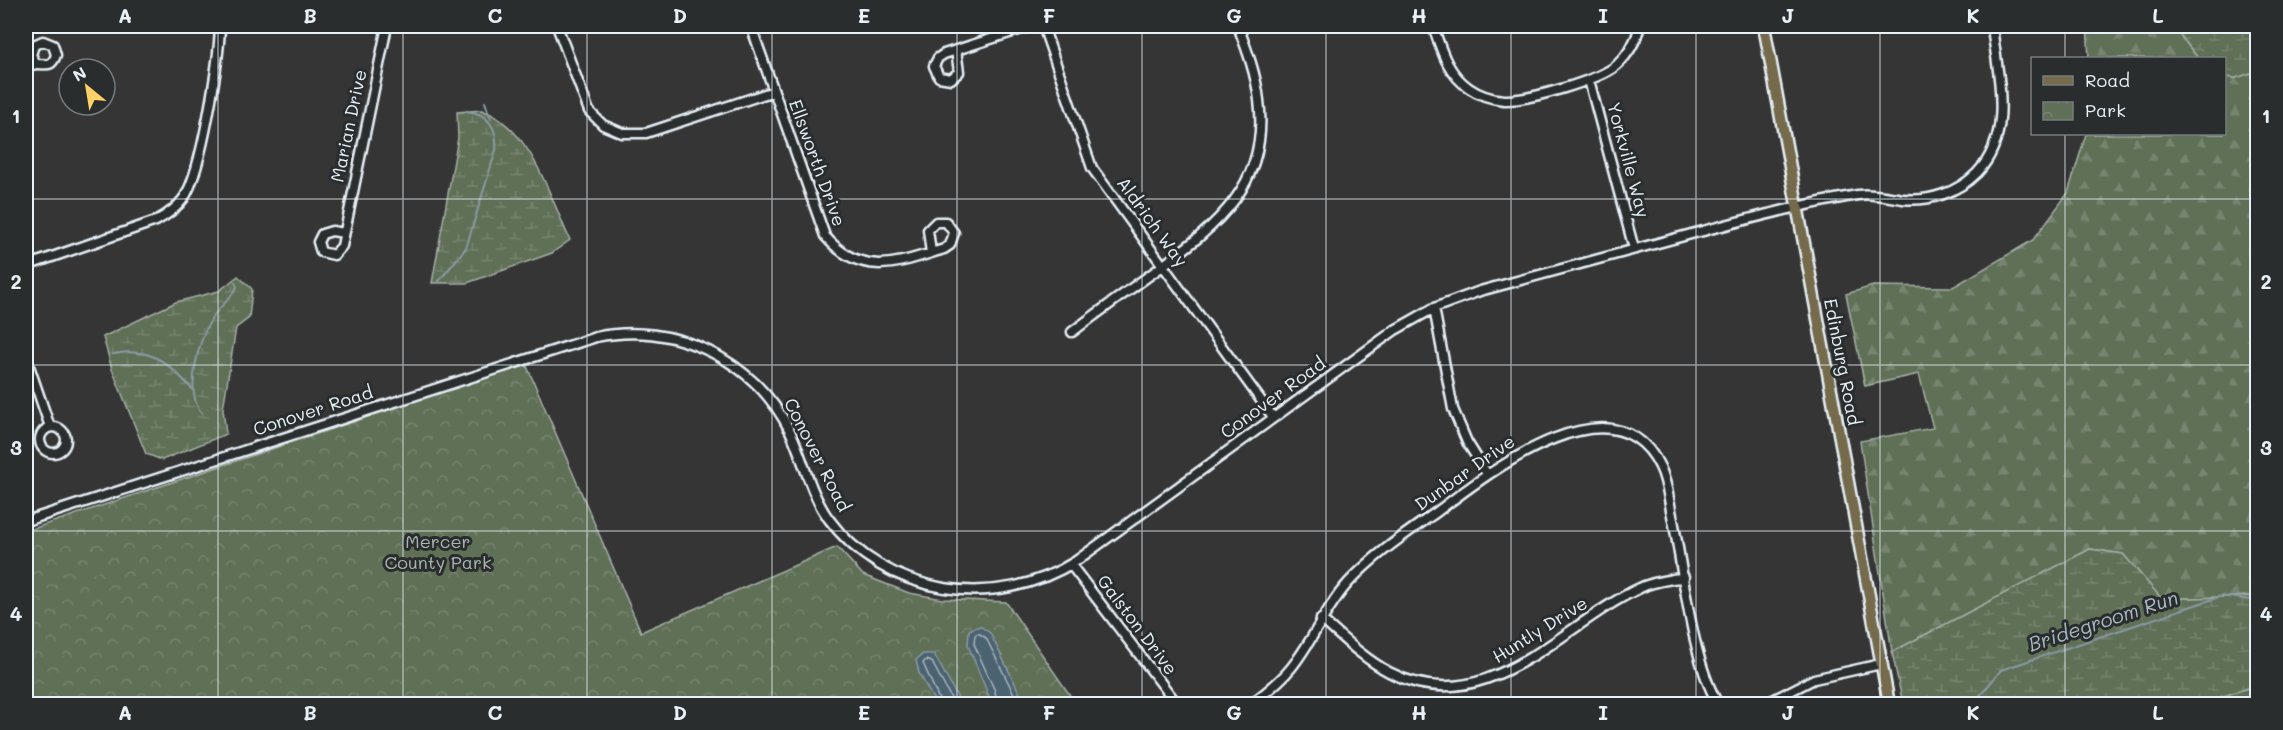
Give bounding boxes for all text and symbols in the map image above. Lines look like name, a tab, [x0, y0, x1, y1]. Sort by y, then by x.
text: A	[118, 2, 132, 28]
text: B	[303, 2, 317, 28]
text: C	[488, 2, 503, 28]
text: D	[673, 2, 687, 28]
text: E	[858, 2, 870, 28]
text: F	[1043, 2, 1056, 28]
text: G	[1226, 2, 1242, 28]
text: H	[1411, 2, 1427, 28]
text: I	[1598, 2, 1608, 28]
text: J	[1781, 2, 1795, 28]
text: K	[1966, 2, 1980, 28]
text: L	[2152, 2, 2164, 28]
north arrow	[57, 57, 117, 117]
legend	[2031, 57, 2226, 135]
text: N	[69, 61, 90, 86]
street label: Marian Drive	[324, 67, 372, 184]
text: Road	[2085, 68, 2130, 92]
street label: Ellsworth Drive	[784, 96, 852, 229]
text: Park	[2085, 98, 2126, 122]
street label: Yorkville Way	[1602, 99, 1656, 220]
text: 1	[12, 102, 20, 128]
text: 1	[2262, 102, 2270, 128]
street label: Aldrich Way	[1112, 172, 1194, 271]
text: 2	[10, 268, 22, 294]
text: 2	[2260, 268, 2272, 294]
street label: Edinburg Road	[1819, 296, 1867, 427]
street label: Conover Road	[1215, 351, 1330, 443]
street label: Conover Road	[250, 379, 376, 441]
street label: Conover Road	[779, 394, 857, 515]
street label: Dunbar Drive	[1410, 429, 1519, 516]
text: 3	[10, 434, 22, 460]
text: 3	[2260, 434, 2272, 460]
park label: Mercer County Park	[384, 529, 492, 574]
street label: Galston Drive	[1092, 569, 1183, 679]
water label: Bridegroom Run	[2024, 584, 2181, 657]
street label: Huntly Drive	[1487, 590, 1592, 668]
text: 4	[10, 600, 23, 626]
text: 4	[2260, 600, 2273, 626]
text: A	[118, 699, 132, 725]
text: B	[303, 699, 317, 725]
text: C	[488, 699, 503, 725]
text: D	[673, 699, 687, 725]
text: E	[858, 699, 870, 725]
text: F	[1043, 699, 1056, 725]
text: G	[1226, 699, 1242, 725]
text: H	[1411, 699, 1427, 725]
text: I	[1598, 699, 1608, 725]
text: J	[1781, 699, 1795, 725]
text: K	[1966, 699, 1980, 725]
text: L	[2152, 699, 2164, 725]

